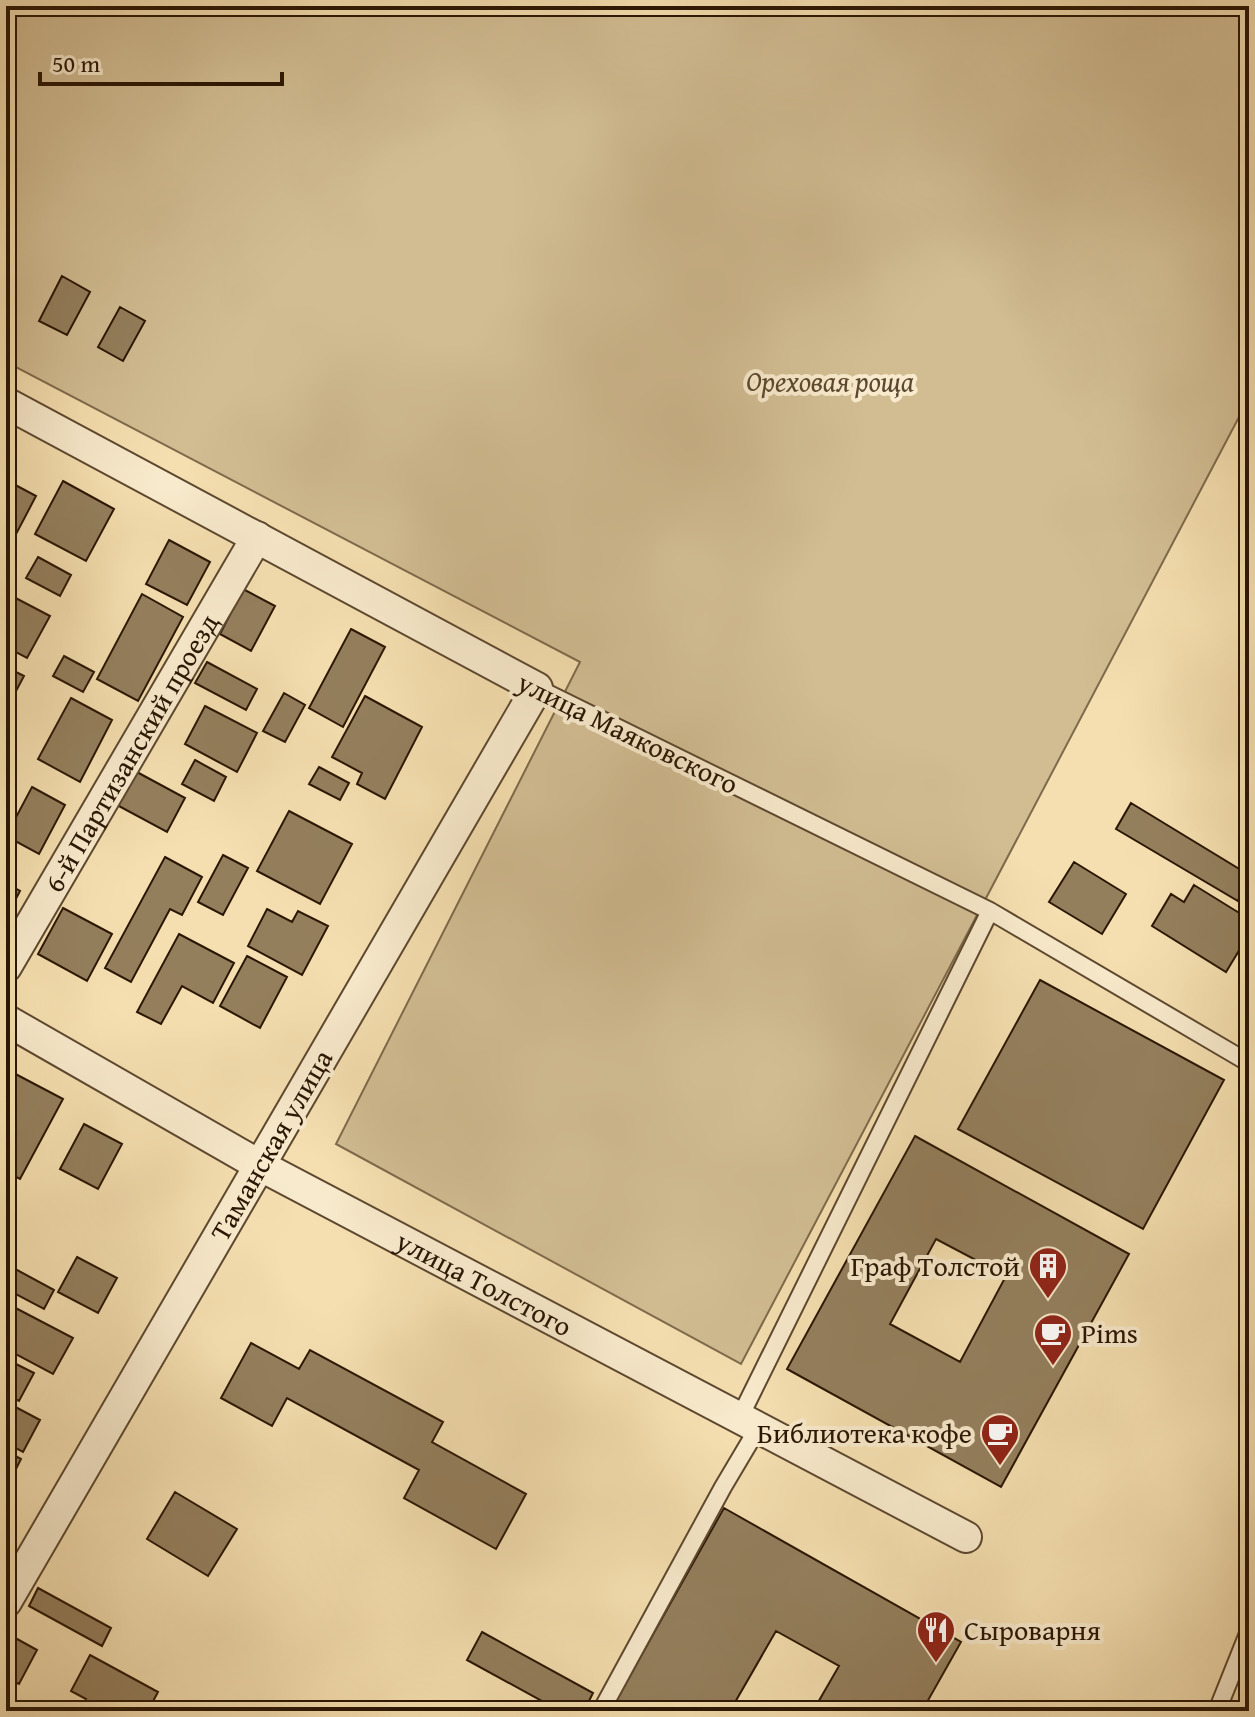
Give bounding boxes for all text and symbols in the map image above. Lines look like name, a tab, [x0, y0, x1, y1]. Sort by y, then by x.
scale bar	[40, 36, 282, 86]
text: 50 m	[52, 46, 100, 81]
park label: Ореховая роща	[746, 360, 914, 401]
street label: 6-й Партизанский проезд	[33, 605, 228, 900]
street label: улица Маяковского	[510, 661, 746, 804]
street label: Таманская улица	[199, 1041, 342, 1248]
street label: улица Толстого	[388, 1219, 580, 1346]
place label: Граф Толстой	[851, 1245, 1020, 1286]
building icon: Граф Толстой	[1027, 1245, 1069, 1300]
cafe icon: Pims	[1032, 1312, 1074, 1367]
place label: Pims	[1081, 1312, 1138, 1353]
place label: Библиотека кофе	[757, 1412, 972, 1453]
cafe icon: Библиотека кофе	[979, 1412, 1021, 1467]
restaurant icon: Сыроварня	[915, 1609, 957, 1664]
place label: Сыроварня	[964, 1609, 1101, 1650]

